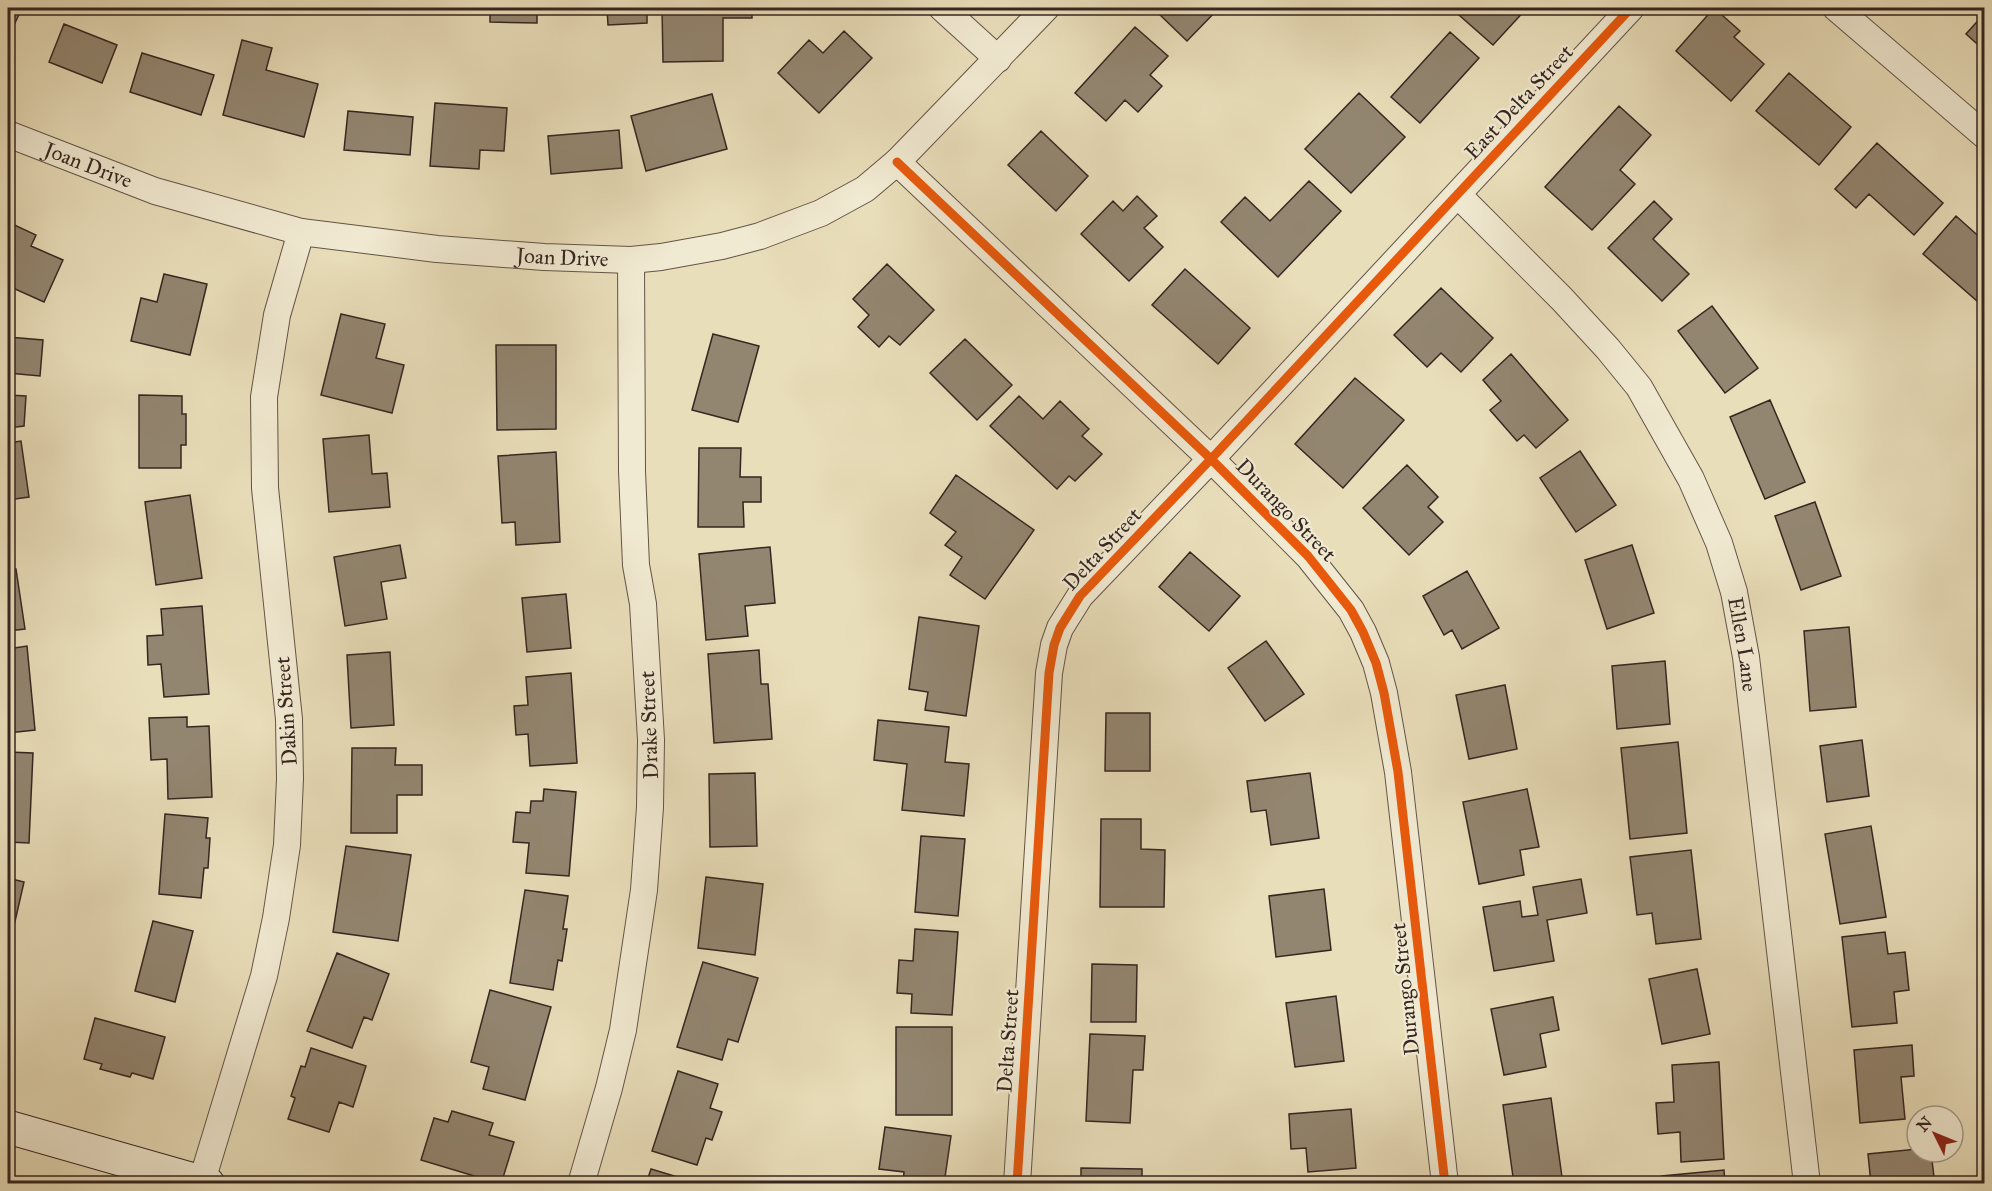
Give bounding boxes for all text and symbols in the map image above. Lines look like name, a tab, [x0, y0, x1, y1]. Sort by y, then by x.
street label: East Delta Street	[1459, 39, 1579, 165]
street label: Joan Drive	[39, 136, 136, 194]
street label: Joan Drive	[513, 242, 609, 272]
street label: Durango Street	[1230, 453, 1342, 567]
street label: Delta Street	[1057, 502, 1147, 596]
street label: Ellen Lane	[1722, 595, 1763, 693]
street label: Dakin Street	[269, 655, 303, 766]
street label: Drake Street	[634, 670, 664, 780]
street label: Durango Street	[1385, 921, 1425, 1057]
street label: Delta Street	[991, 988, 1025, 1094]
north arrow	[1905, 1104, 1965, 1164]
text: N	[1913, 1112, 1936, 1136]

